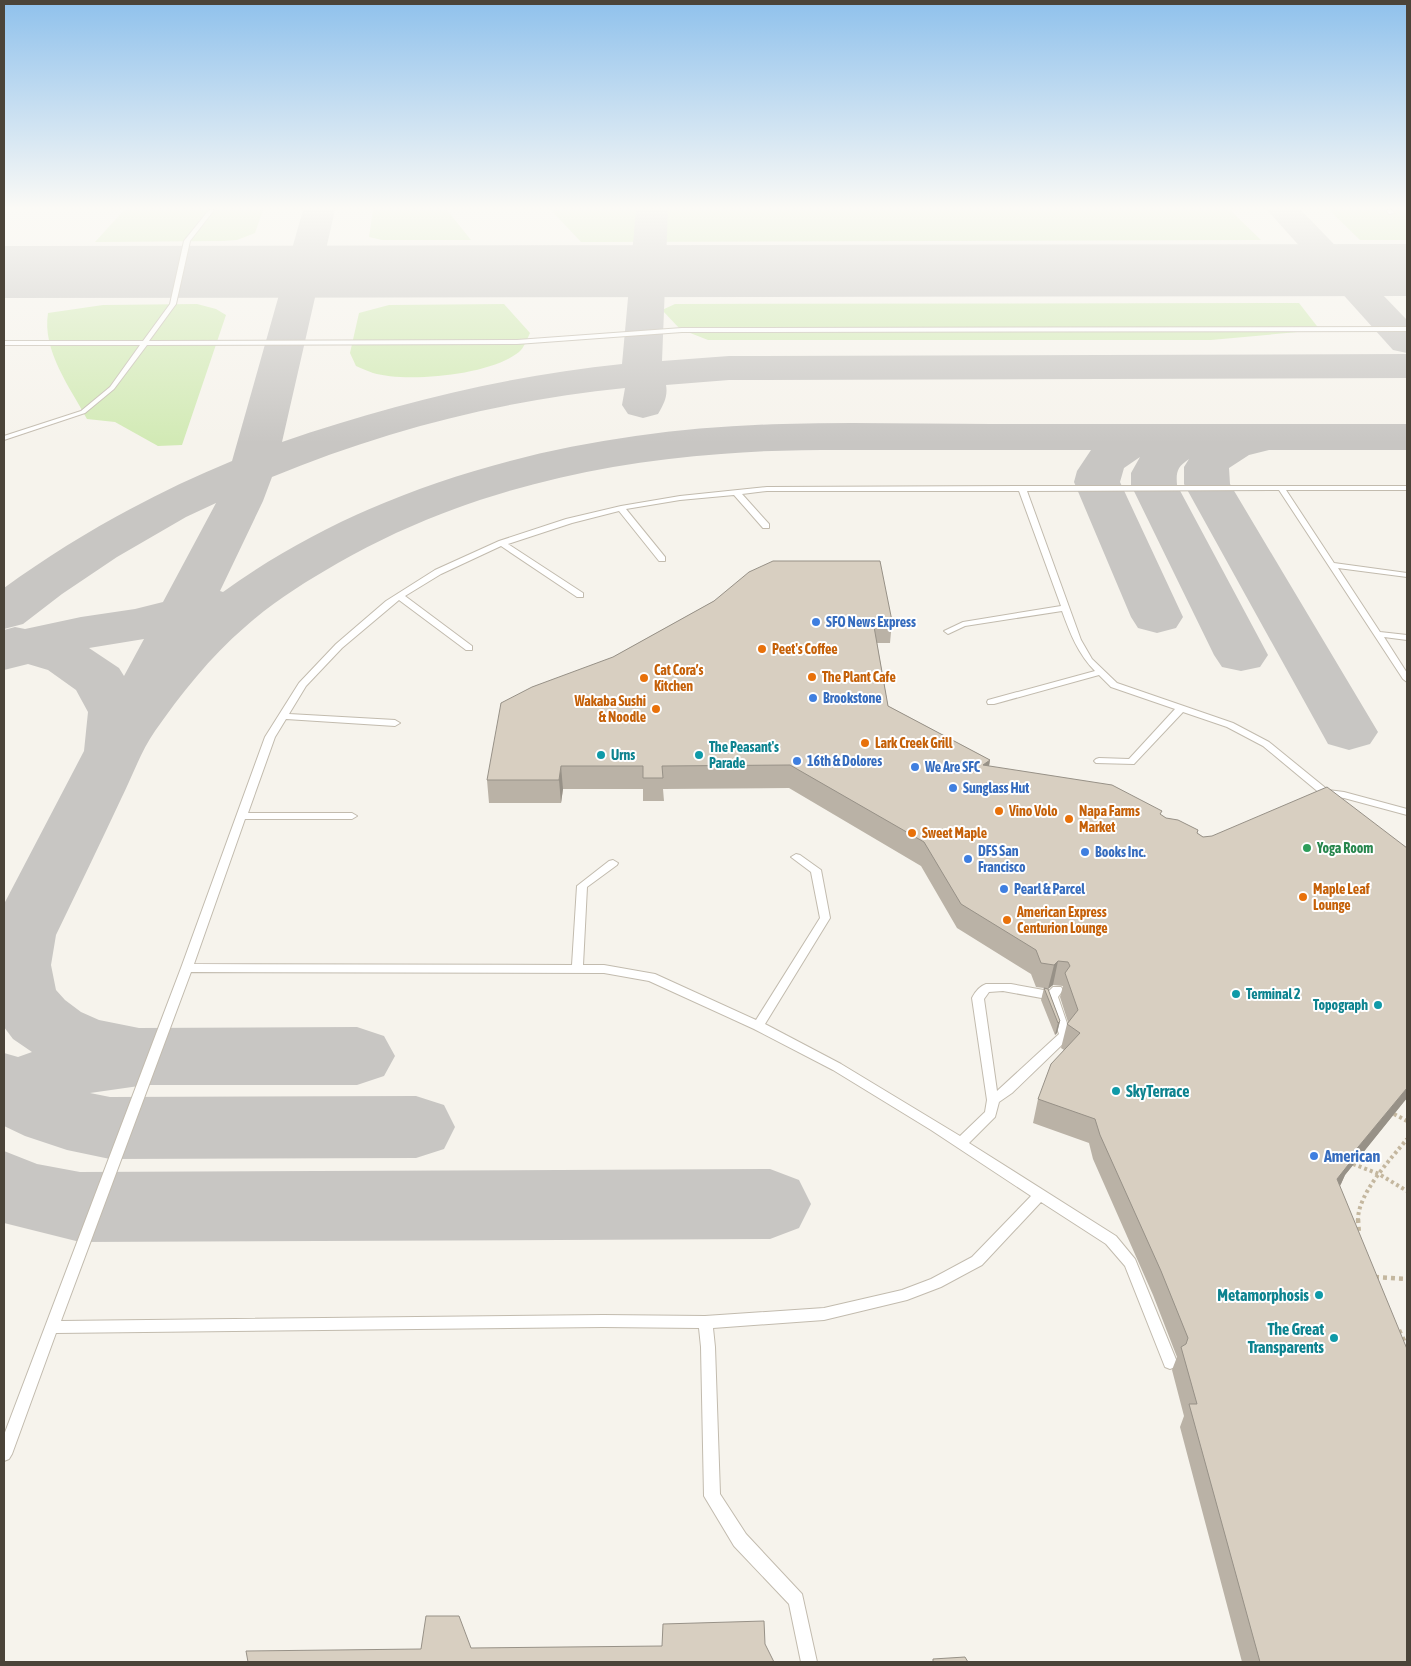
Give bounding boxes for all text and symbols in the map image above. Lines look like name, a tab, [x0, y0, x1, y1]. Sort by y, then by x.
place label: SFO News Express	[826, 614, 916, 630]
marker: SFO News Express	[810, 616, 822, 628]
place label: Peet's Coffee	[772, 641, 838, 657]
marker: Peet's Coffee	[756, 643, 768, 655]
place label: Cat Cora’s Kitchen	[654, 662, 703, 694]
place label: The Plant Cafe	[822, 669, 896, 685]
marker: The Plant Cafe	[806, 671, 818, 683]
marker: Cat Cora’s Kitchen	[638, 672, 650, 684]
place label: Brookstone	[823, 690, 882, 706]
marker: Brookstone	[807, 692, 819, 704]
place label: Wakaba Sushi & Noodle	[573, 693, 646, 725]
marker: Wakaba Sushi & Noodle	[650, 703, 662, 715]
place label: Lark Creek Grill	[875, 735, 953, 751]
marker: Lark Creek Grill	[859, 737, 871, 749]
place label: The Peasant's Parade	[709, 739, 779, 771]
place label: Urns	[611, 747, 635, 763]
marker: Urns	[595, 749, 607, 761]
marker: The Peasant's Parade	[693, 749, 705, 761]
place label: 16th & Dolores	[807, 753, 882, 769]
marker: 16th & Dolores	[791, 755, 803, 767]
place label: We Are SFC	[924, 759, 981, 775]
marker: We Are SFC	[909, 761, 921, 773]
place label: Sunglass Hut	[963, 780, 1029, 796]
marker: Sunglass Hut	[947, 782, 959, 794]
place label: Vino Volo	[1008, 803, 1058, 819]
place label: Napa Farms Market	[1079, 803, 1140, 835]
marker: Vino Volo	[993, 805, 1005, 817]
marker: Napa Farms Market	[1063, 813, 1075, 825]
place label: Sweet Maple	[922, 825, 987, 841]
marker: Sweet Maple	[906, 827, 918, 839]
place label: Yoga Room	[1316, 840, 1373, 856]
marker: Yoga Room	[1301, 842, 1313, 854]
place label: DFS San Francisco	[978, 843, 1026, 875]
place label: Books Inc.	[1095, 844, 1146, 860]
marker: Books Inc.	[1079, 846, 1091, 858]
marker: DFS San Francisco	[962, 853, 974, 865]
place label: Pearl & Parcel	[1014, 881, 1085, 897]
place label: Maple Leaf Lounge	[1313, 881, 1370, 913]
marker: Pearl & Parcel	[998, 883, 1010, 895]
marker: Maple Leaf Lounge	[1297, 891, 1309, 903]
place label: American Express Centurion Lounge	[1016, 904, 1108, 936]
marker: American Express Centurion Lounge	[1001, 914, 1013, 926]
place label: Terminal 2	[1246, 986, 1301, 1002]
marker: Terminal 2	[1230, 988, 1242, 1000]
place label: Topograph	[1313, 997, 1368, 1013]
marker: Topograph	[1372, 999, 1384, 1011]
place label: SkyTerrace	[1126, 1082, 1189, 1100]
marker: SkyTerrace	[1110, 1085, 1122, 1097]
place label: American	[1323, 1147, 1380, 1165]
marker: American	[1308, 1150, 1320, 1162]
place label: Metamorphosis	[1217, 1286, 1309, 1304]
marker: Metamorphosis	[1313, 1289, 1325, 1301]
place label: The Great Transparents	[1248, 1320, 1324, 1356]
marker: The Great Transparents	[1328, 1332, 1340, 1344]

